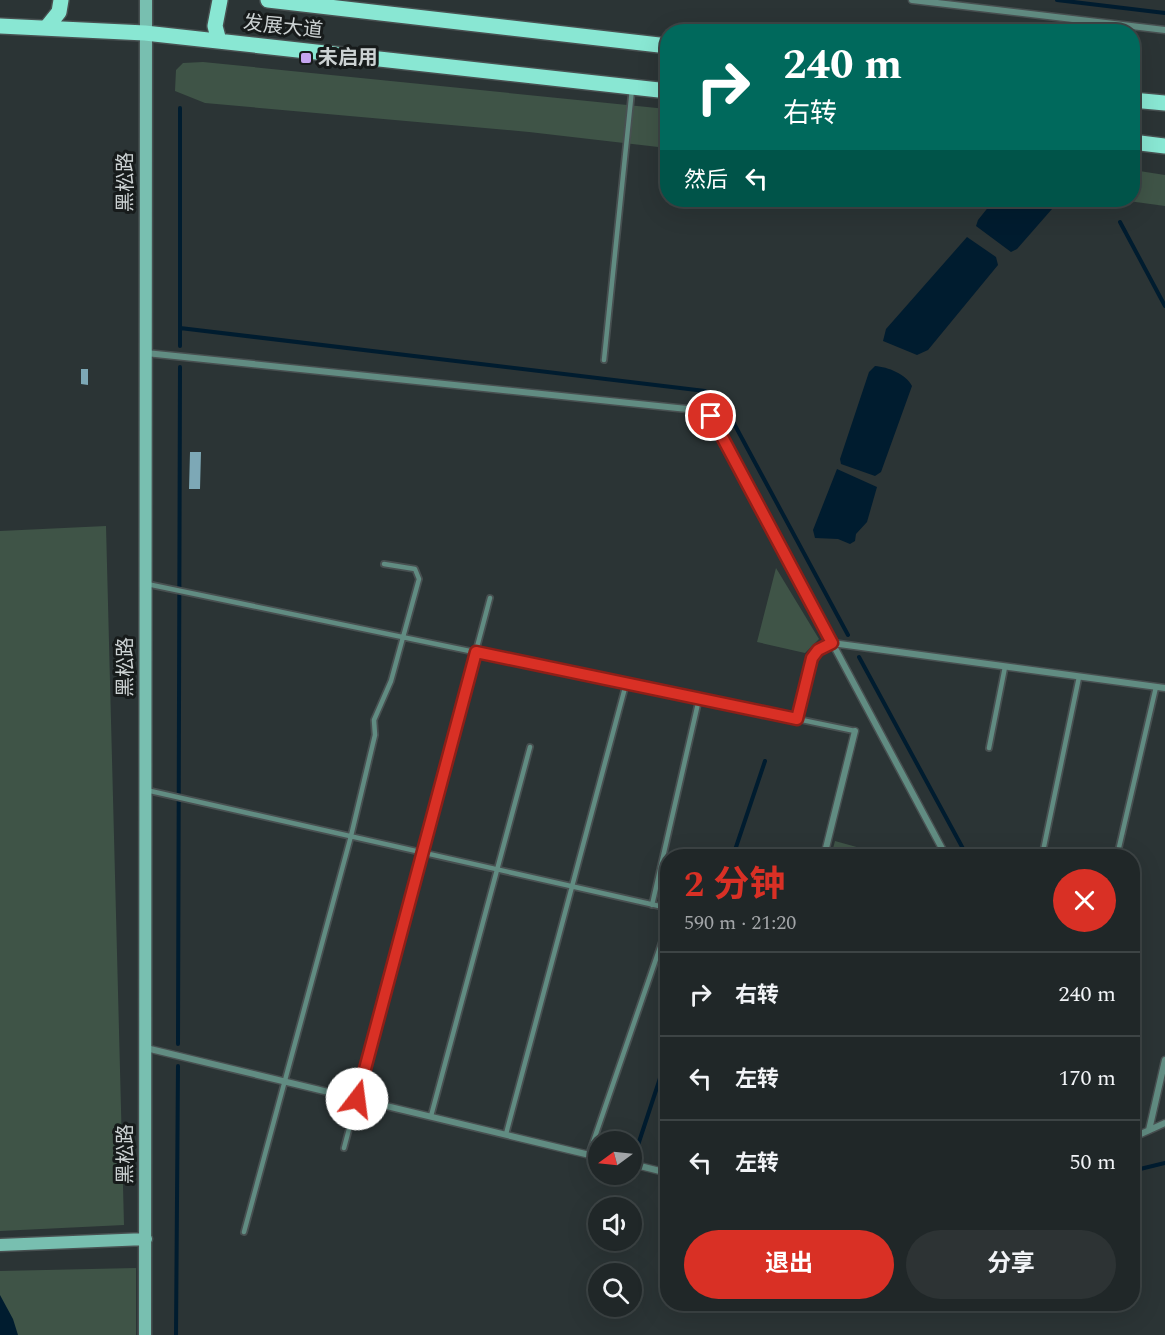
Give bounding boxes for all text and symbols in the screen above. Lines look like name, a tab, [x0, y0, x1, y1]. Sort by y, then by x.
street label: 发展大道	[242, 8, 324, 46]
text: 240 m	[783, 34, 902, 97]
place label: 未启用	[318, 43, 378, 73]
icon: right	[684, 48, 762, 126]
marker: 未启用	[299, 51, 313, 65]
text: 右转	[783, 93, 837, 135]
street label: 黑松路	[111, 152, 141, 212]
icon: left	[740, 162, 773, 195]
text: 然后	[684, 164, 728, 197]
pin	[685, 390, 736, 441]
icon: arrive	[694, 399, 727, 432]
street label: 黑松路	[111, 637, 141, 697]
text: 2 分钟	[684, 858, 785, 913]
button: close	[1053, 869, 1116, 932]
text: 590 m · 21:20	[684, 908, 796, 938]
icon: right	[684, 978, 717, 1011]
text: 240 m	[1059, 978, 1116, 1011]
text: 右转	[735, 979, 779, 1012]
icon: left	[684, 1062, 717, 1095]
text: 170 m	[1059, 1062, 1116, 1095]
text: 左转	[735, 1063, 779, 1096]
position arrow	[325, 1067, 389, 1131]
street label: 黑松路	[111, 1124, 141, 1184]
north arrow	[588, 1131, 642, 1185]
map controls	[588, 1131, 642, 1317]
icon: left	[684, 1146, 717, 1179]
text: 50 m	[1070, 1146, 1116, 1179]
text: 左转	[735, 1147, 779, 1180]
button: sound	[588, 1197, 642, 1251]
button: 退出	[684, 1230, 894, 1299]
button: 分享	[906, 1230, 1116, 1299]
button: search	[588, 1263, 642, 1317]

